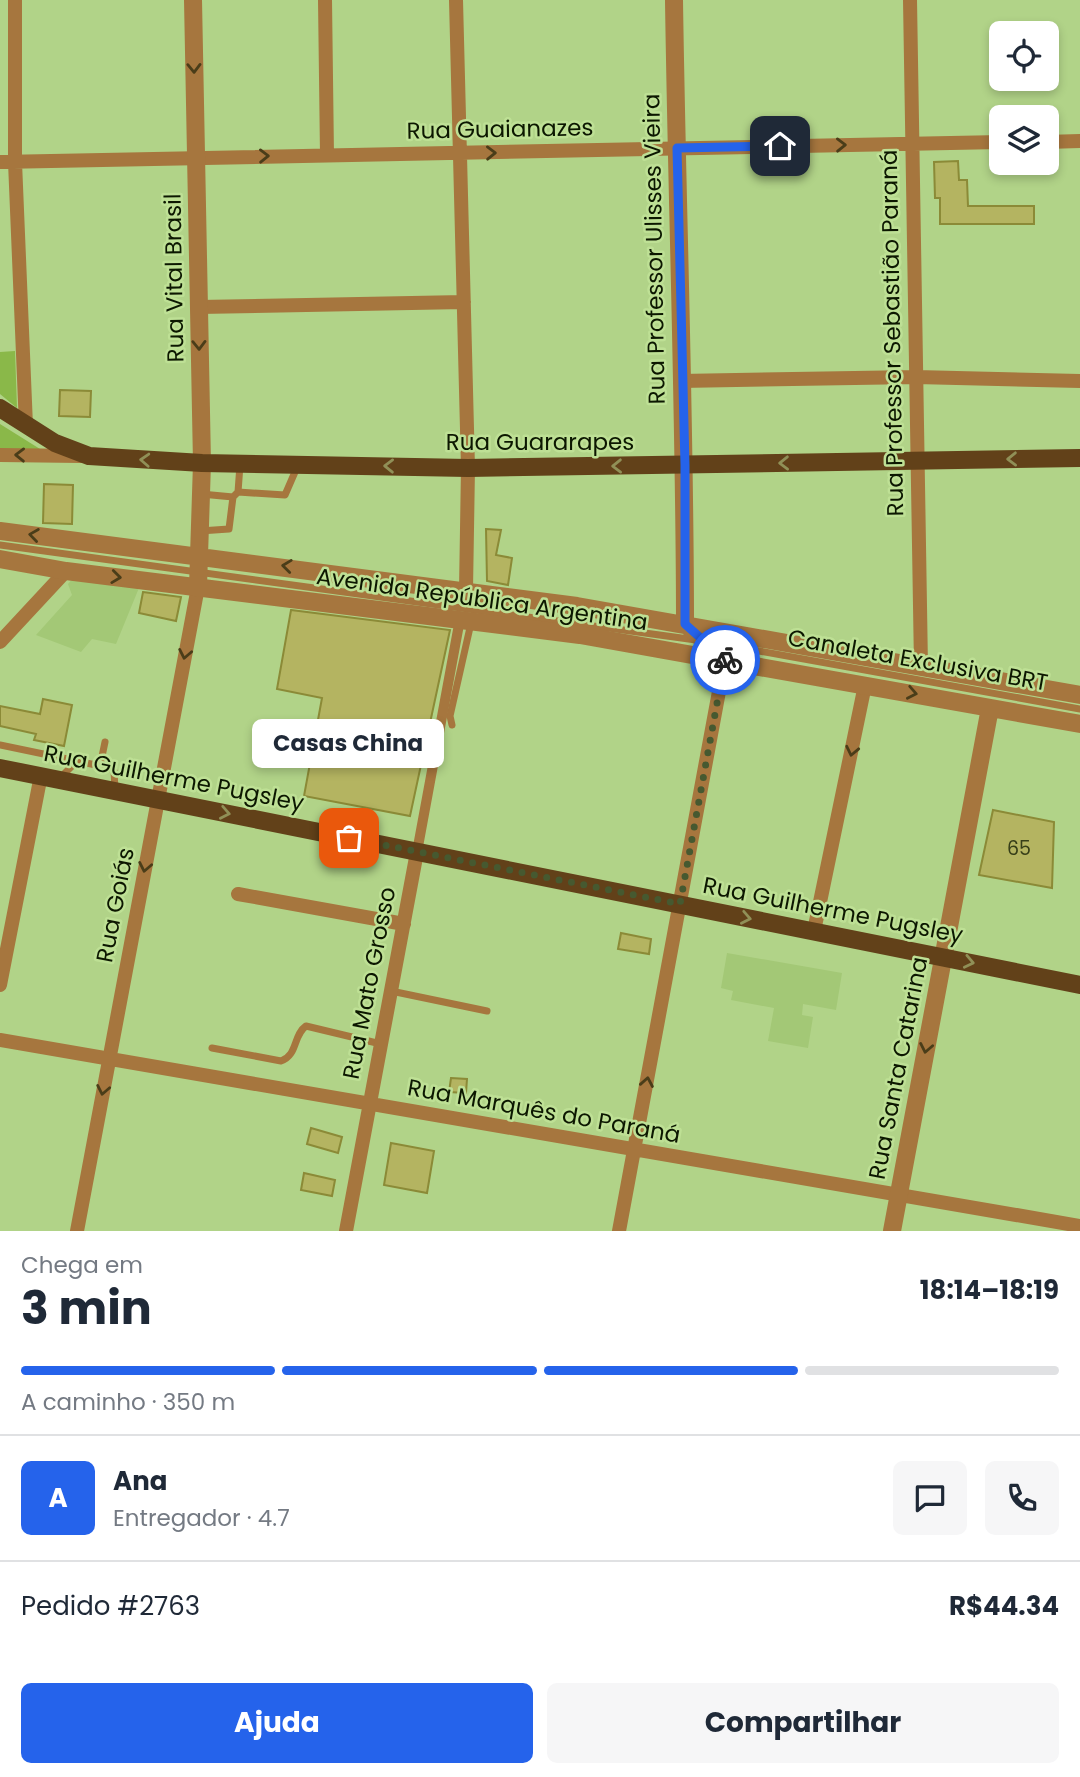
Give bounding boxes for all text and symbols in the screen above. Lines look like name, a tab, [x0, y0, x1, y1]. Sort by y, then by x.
map controls	[989, 21, 1059, 175]
button: locate	[989, 21, 1059, 91]
one-way arrow	[186, 63, 202, 74]
street label: Rua Professor Ulisses Vieira	[635, 93, 673, 405]
button: layers	[989, 105, 1059, 175]
street label: Rua Guaianazes	[406, 111, 594, 147]
pin	[750, 116, 810, 176]
icon: home	[761, 127, 799, 165]
one-way arrow	[837, 137, 847, 153]
one-way arrow	[486, 145, 497, 160]
one-way arrow	[259, 148, 270, 164]
street label: Rua Professor Sebastião Paraná	[873, 149, 911, 517]
street label: Rua Vital Brasil	[157, 193, 191, 363]
one-way arrow	[192, 339, 207, 350]
street label: Rua Guararapes	[446, 426, 634, 458]
one-way arrow	[14, 448, 25, 463]
one-way arrow	[1006, 451, 1017, 467]
one-way arrow	[140, 452, 151, 467]
one-way arrow	[779, 455, 789, 471]
one-way arrow	[383, 458, 394, 474]
one-way arrow	[611, 458, 622, 473]
one-way arrow	[28, 528, 40, 543]
one-way arrow	[281, 559, 293, 574]
street label: Avenida República Argentina	[314, 560, 650, 638]
one-way arrow	[110, 570, 122, 585]
street label: Canaleta Exclusiva BRT	[785, 621, 1051, 699]
courier	[690, 625, 760, 695]
icon: bike	[706, 641, 744, 679]
one-way arrow	[179, 648, 194, 660]
one-way arrow	[906, 685, 918, 700]
callout: Casas China	[253, 719, 445, 768]
text: Casas China	[273, 727, 423, 759]
street label: Rua Guilherme Pugsley	[41, 737, 307, 819]
one-way arrow	[845, 745, 860, 757]
one-way arrow	[219, 805, 231, 820]
pin	[319, 808, 379, 868]
icon: bag	[330, 819, 368, 857]
house number: 65	[1007, 835, 1031, 862]
street label: Rua Goiás	[88, 845, 142, 965]
one-way arrow	[139, 861, 154, 873]
street label: Rua Guilherme Pugsley	[700, 869, 966, 951]
street label: Rua Mato Grosso	[335, 884, 403, 1082]
one-way arrow	[740, 909, 752, 924]
street label: Rua Santa Catarina	[861, 954, 935, 1182]
one-way arrow	[963, 954, 975, 969]
one-way arrow	[920, 1042, 935, 1054]
street label: Rua Marquês do Paraná	[405, 1071, 683, 1151]
one-way arrow	[638, 1076, 653, 1088]
one-way arrow	[97, 1084, 112, 1096]
text: Chega em	[21, 1249, 143, 1281]
text: 18:14–18:19	[920, 1272, 1059, 1308]
text: 3 min	[21, 1276, 152, 1340]
text: A caminho · 350 m	[21, 1386, 235, 1418]
button: chat	[893, 1461, 967, 1535]
button: phone	[985, 1461, 1059, 1535]
text: Ana	[113, 1463, 167, 1499]
text: A	[48, 1480, 68, 1516]
text: Entregador · 4.7	[113, 1502, 290, 1534]
text: Pedido #2763	[21, 1588, 200, 1624]
text: R$44.34	[949, 1588, 1059, 1624]
button: Ajuda	[21, 1683, 533, 1763]
button: Compartilhar	[547, 1683, 1059, 1763]

